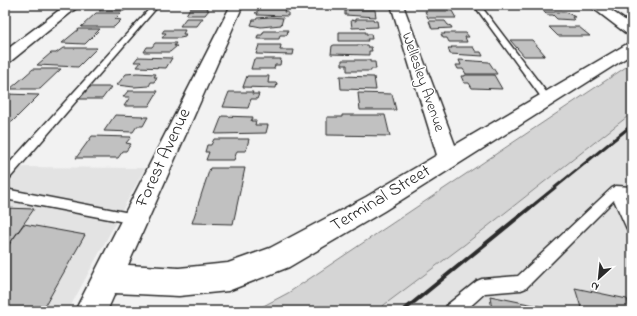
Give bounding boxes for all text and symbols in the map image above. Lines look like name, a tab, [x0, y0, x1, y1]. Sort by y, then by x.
street label: Wellesley Avenue	[395, 29, 450, 135]
street label: Forest Avenue	[129, 103, 199, 213]
street label: Terminal Street	[326, 159, 436, 239]
north arrow	[579, 258, 619, 298]
text: N	[588, 277, 602, 295]

